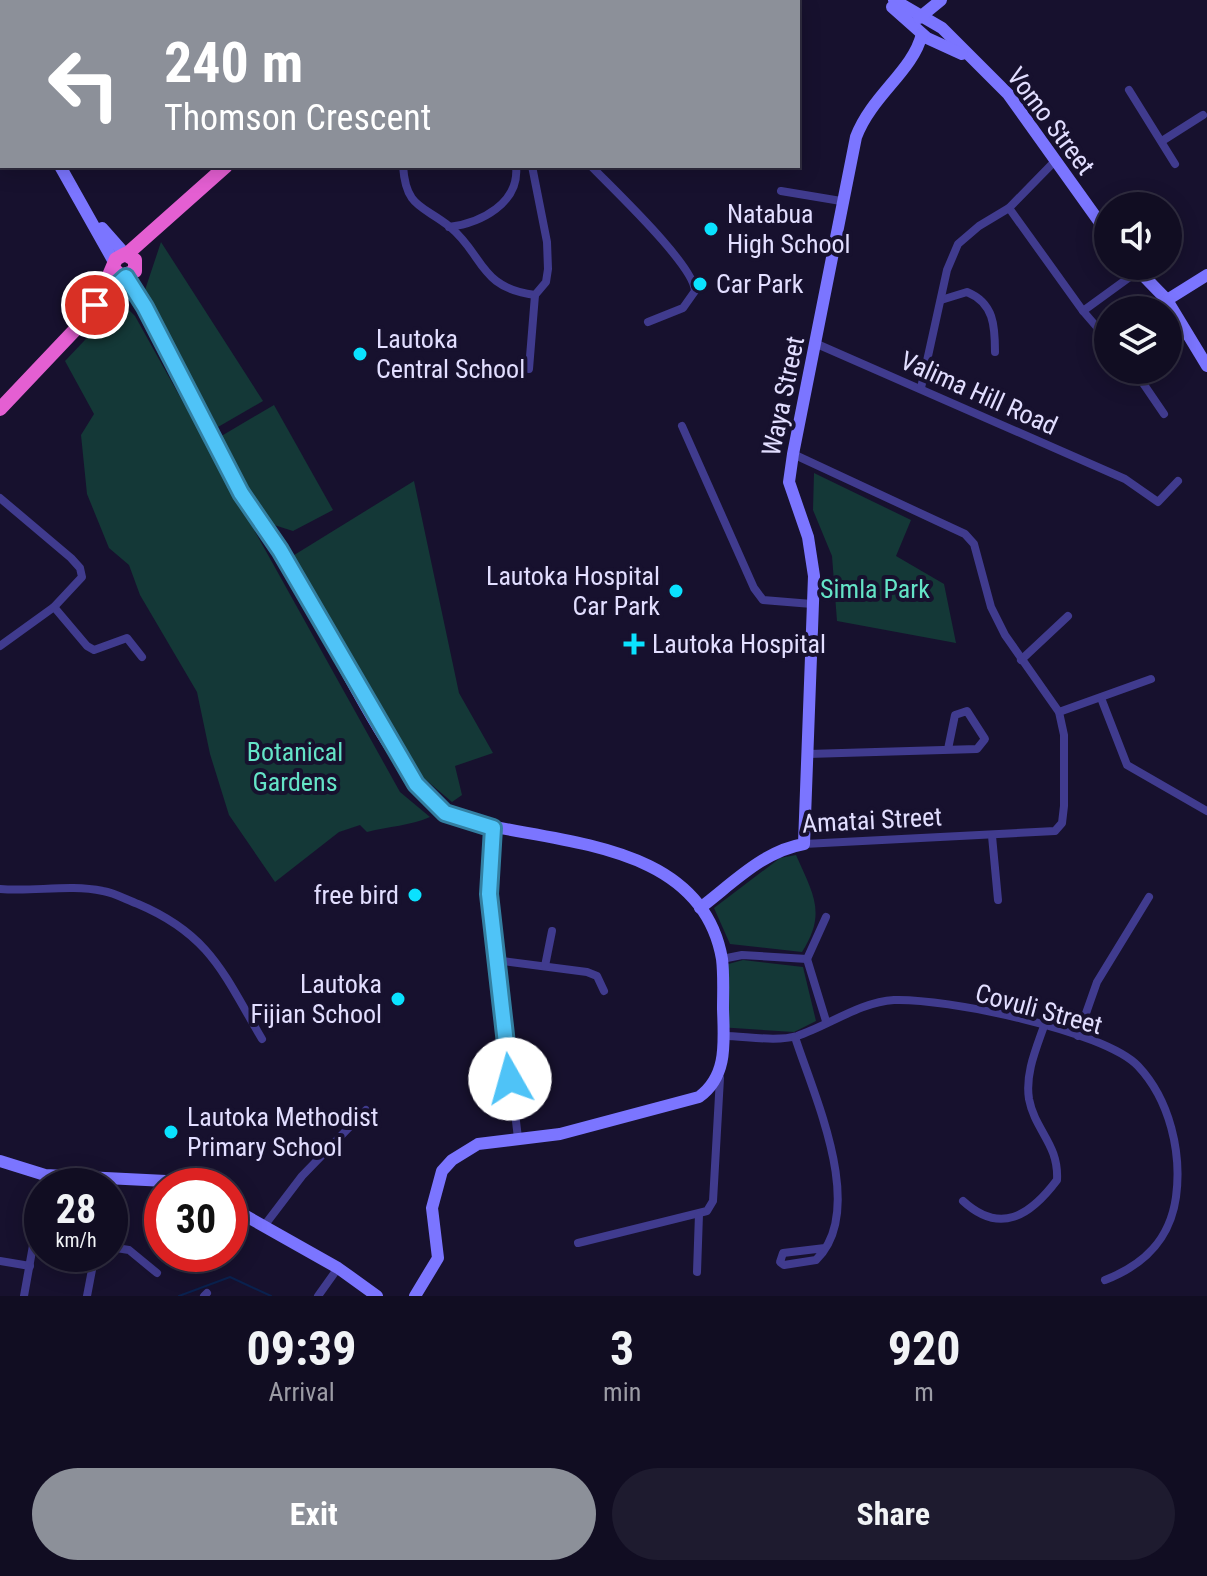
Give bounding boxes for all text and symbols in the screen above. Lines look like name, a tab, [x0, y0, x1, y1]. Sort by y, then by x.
text: 240 m	[164, 30, 303, 96]
icon: left	[32, 32, 136, 136]
street label: Vomo Street	[1001, 61, 1101, 181]
text: Thomson Crescent	[164, 97, 431, 139]
map controls	[1094, 192, 1182, 384]
button: sound	[1094, 192, 1182, 280]
place label: Natabua High School	[727, 199, 851, 259]
marker: Natabua High School	[702, 220, 720, 238]
place label: Car Park	[716, 269, 804, 299]
pin	[61, 271, 129, 339]
marker: Car Park	[691, 275, 709, 293]
icon: arrive	[73, 283, 117, 327]
button: layers	[1094, 296, 1182, 384]
place label: Lautoka Central School	[376, 324, 525, 384]
street label: Waya Street	[756, 333, 810, 459]
marker: Lautoka Central School	[351, 345, 369, 363]
street label: Valima Hill Road	[896, 345, 1062, 441]
place label: Lautoka Hospital Car Park	[486, 561, 660, 621]
park label: Simla Park	[820, 574, 930, 604]
marker: Lautoka Hospital Car Park	[667, 582, 685, 600]
place label: Lautoka Hospital	[652, 629, 826, 659]
marker: Lautoka Hospital	[623, 633, 645, 655]
park label: Botanical Gardens	[247, 737, 343, 797]
street label: Amatai Street	[801, 801, 943, 839]
place label: free bird	[313, 880, 399, 910]
marker: free bird	[406, 886, 424, 904]
place label: Lautoka Fijian School	[251, 969, 382, 1029]
street label: Covuli Street	[972, 978, 1106, 1040]
marker: Lautoka Fijian School	[389, 990, 407, 1008]
position arrow	[468, 1037, 552, 1121]
place label: Lautoka Methodist Primary School	[187, 1102, 379, 1162]
marker: Lautoka Methodist Primary School	[162, 1123, 180, 1141]
speed limit sign: 30	[144, 1168, 248, 1272]
text: 28	[56, 1186, 96, 1233]
text: km/h	[55, 1228, 97, 1252]
text: 09:39	[246, 1320, 357, 1377]
text: 3	[610, 1320, 634, 1377]
text: 920	[888, 1320, 960, 1377]
text: Arrival	[268, 1377, 335, 1407]
text: min	[603, 1377, 641, 1407]
text: m	[914, 1377, 934, 1407]
button: Exit	[32, 1468, 596, 1560]
button: Share	[612, 1468, 1175, 1560]

